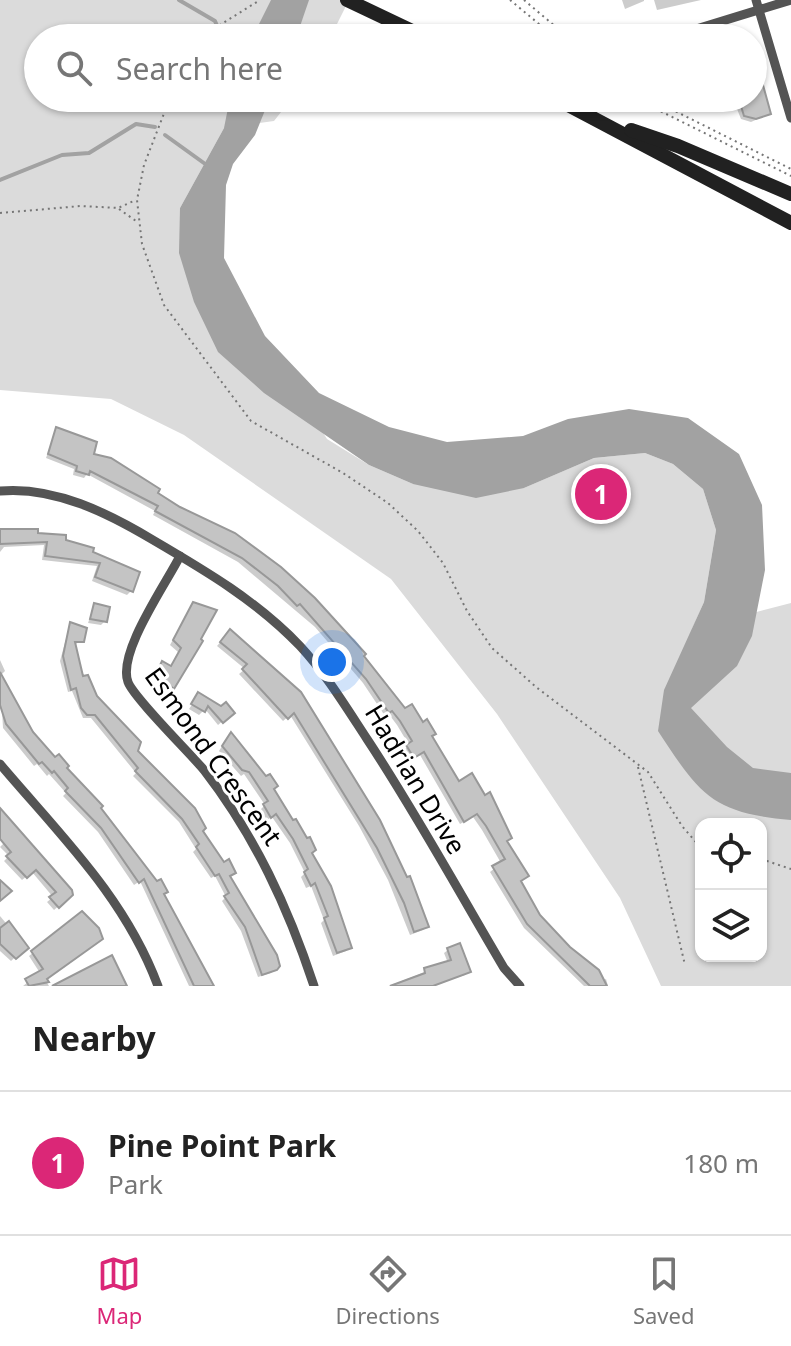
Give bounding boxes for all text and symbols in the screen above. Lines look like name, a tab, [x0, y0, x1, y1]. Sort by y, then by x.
search box	[24, 24, 767, 112]
icon: search	[52, 46, 96, 90]
text: Search here	[116, 48, 283, 89]
pin: 1	[575, 464, 627, 524]
your location	[312, 642, 352, 682]
street label: Esmond Crescent	[137, 660, 291, 852]
street label: Hadrian Drive	[357, 697, 475, 861]
map controls	[695, 818, 767, 962]
button: locate	[695, 818, 767, 890]
button: layers	[695, 890, 767, 962]
text: Nearby	[32, 1015, 156, 1061]
text: Pine Point Park	[108, 1125, 336, 1166]
text: 1	[51, 1145, 65, 1181]
text: 180 m	[683, 1145, 759, 1181]
text: Park	[108, 1166, 163, 1202]
tab: Map	[97, 1252, 142, 1330]
tab: Directions	[335, 1252, 440, 1330]
tab: Saved	[633, 1252, 694, 1330]

